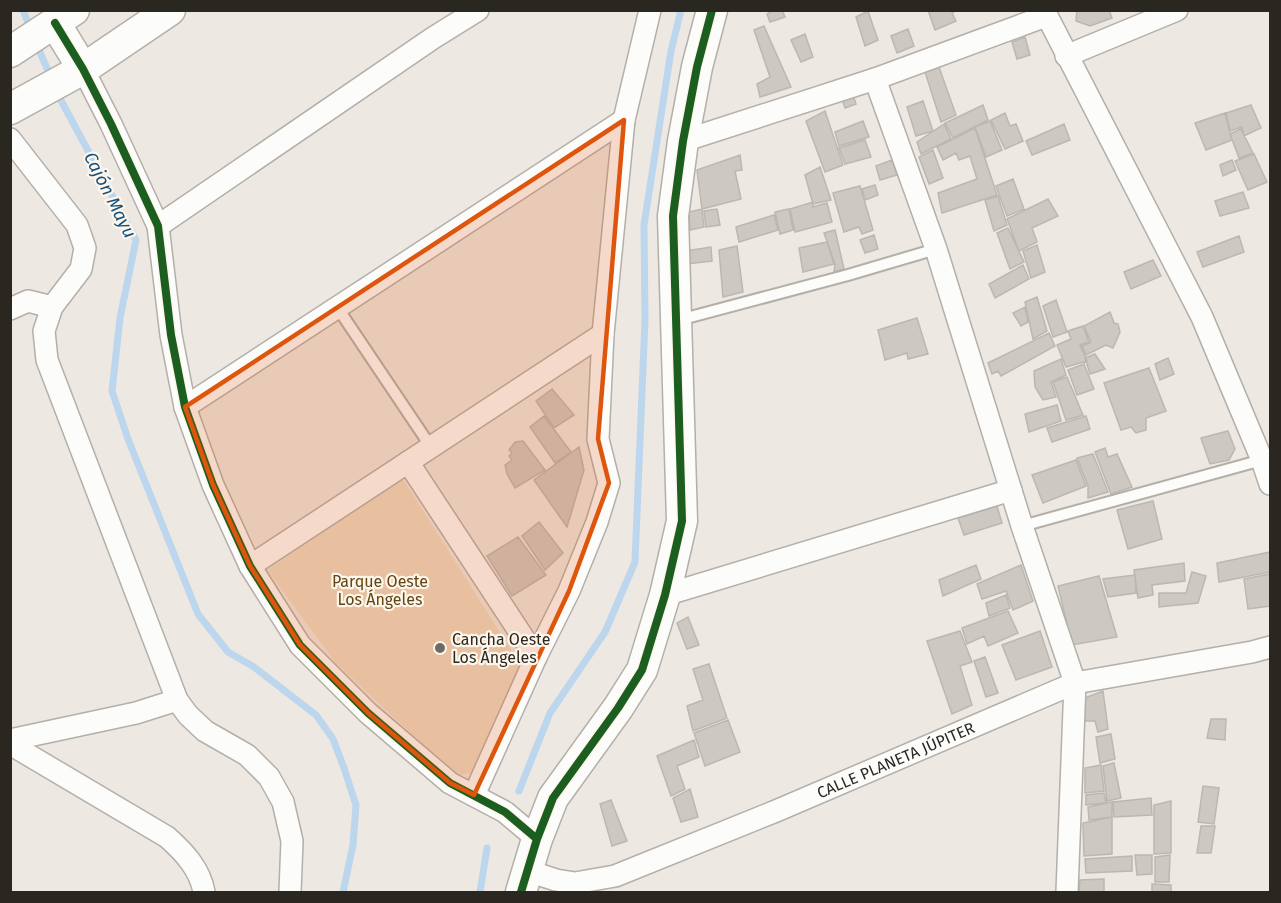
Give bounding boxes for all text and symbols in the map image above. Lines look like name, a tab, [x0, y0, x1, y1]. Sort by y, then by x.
water label: Cajón Mayu	[79, 148, 141, 242]
park label: Parque Oeste Los Ángeles	[332, 572, 428, 609]
place label: Cancha Oeste Los Ángeles	[452, 630, 550, 667]
marker: Cancha Oeste Los Ángeles	[433, 641, 447, 655]
street label: CALLE PLANETA JÚPITER	[814, 718, 978, 802]

